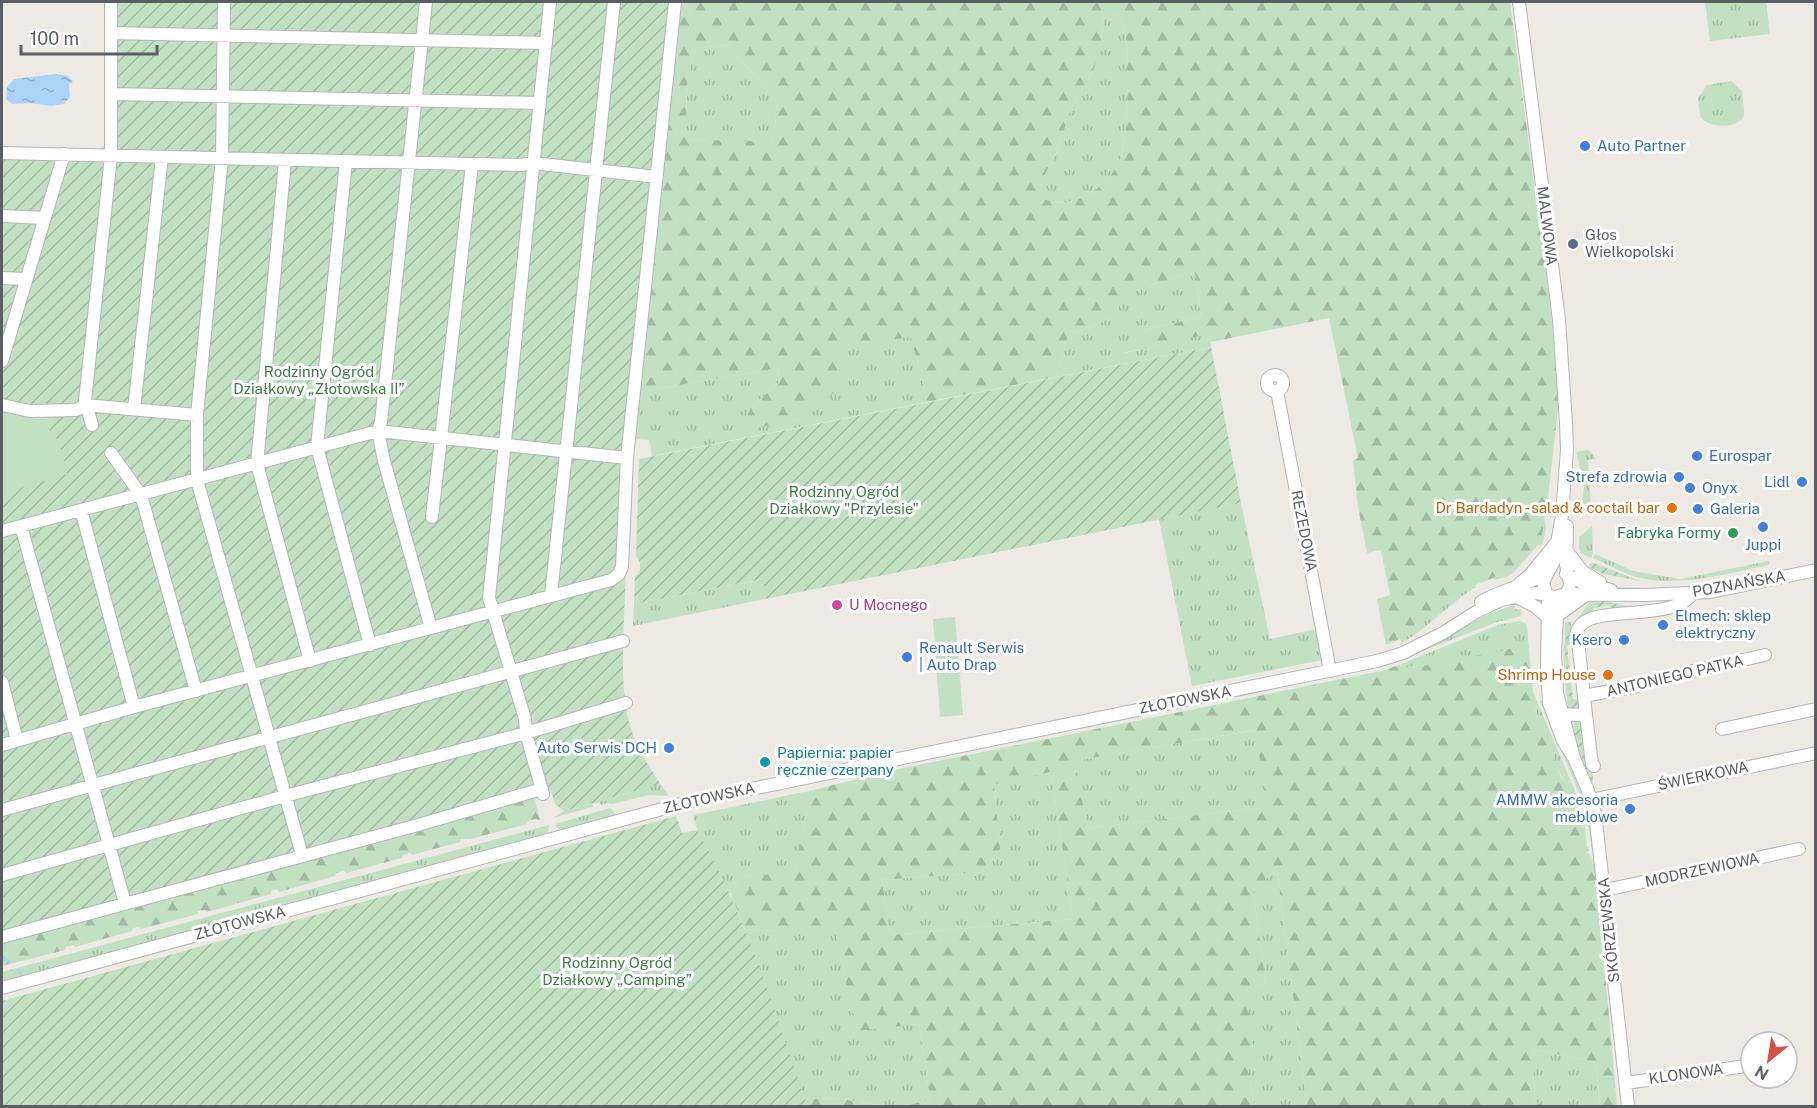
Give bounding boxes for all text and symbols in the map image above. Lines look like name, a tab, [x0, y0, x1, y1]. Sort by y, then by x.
scale bar	[21, 18, 158, 56]
text: 100 m	[30, 28, 79, 49]
place label: Auto Partner	[1597, 137, 1686, 154]
marker: Auto Partner	[1578, 139, 1592, 153]
street label: MALWOWA	[1534, 185, 1561, 267]
place label: Głos Wielkopolski	[1585, 226, 1674, 260]
marker: Głos Wielkopolski	[1566, 237, 1580, 251]
park label: Rodzinny Ogród Działkowy „Złotowska II”	[233, 363, 405, 397]
place label: Eurospar	[1709, 447, 1772, 464]
marker: Eurospar	[1690, 449, 1704, 463]
place label: Strefa zdrowia	[1566, 468, 1667, 485]
marker: Strefa zdrowia	[1672, 470, 1686, 484]
place label: Lidl	[1764, 473, 1790, 490]
marker: Lidl	[1795, 475, 1809, 489]
place label: Onyx	[1702, 479, 1738, 496]
marker: Onyx	[1683, 481, 1697, 495]
park label: Rodzinny Ogród Działkowy "Przylesie"	[769, 483, 919, 517]
street label: REZEDOWA	[1288, 489, 1321, 574]
place label: Dr Bardadyn - salad & coctail bar	[1435, 499, 1660, 516]
place label: Galeria	[1710, 500, 1760, 517]
marker: Dr Bardadyn - salad & coctail bar	[1665, 501, 1679, 515]
marker: Galeria	[1691, 502, 1705, 516]
marker: Juppi	[1756, 520, 1770, 534]
place label: Fabryka Formy	[1617, 524, 1721, 541]
marker: Fabryka Formy	[1726, 526, 1740, 540]
place label: Juppi	[1745, 536, 1781, 553]
street label: POZNAŃSKA	[1691, 567, 1787, 600]
place label: U Mocnego	[849, 596, 928, 613]
marker: U Mocnego	[830, 598, 844, 612]
place label: Elmech: sklep elektryczny	[1675, 607, 1771, 641]
marker: Elmech: sklep elektryczny	[1656, 618, 1670, 632]
place label: Ksero	[1572, 631, 1612, 648]
marker: Ksero	[1617, 633, 1631, 647]
place label: Renault Serwis | Auto Drap	[919, 639, 1024, 673]
marker: Renault Serwis | Auto Drap	[900, 650, 914, 664]
street label: ANTONIEGO PATKA	[1605, 651, 1745, 700]
place label: Shrimp House	[1498, 666, 1596, 683]
marker: Shrimp House	[1601, 668, 1615, 682]
street label: ZŁOTOWSKA	[1137, 682, 1233, 717]
place label: Auto Serwis DCH	[537, 739, 657, 756]
marker: Auto Serwis DCH	[662, 741, 676, 755]
place label: Papiernia: papier ręcznie czerpany	[777, 744, 894, 778]
marker: Papiernia: papier ręcznie czerpany	[758, 755, 772, 769]
street label: ŚWIERKOWA	[1656, 757, 1750, 793]
street label: ZŁOTOWSKA	[661, 779, 757, 816]
place label: AMMW akcesoria meblowe	[1496, 791, 1618, 825]
marker: AMMW akcesoria meblowe	[1623, 802, 1637, 816]
street label: MODRZEWIOWA	[1643, 849, 1761, 890]
street label: SKÓRZEWSKA	[1594, 876, 1622, 983]
street label: ZŁOTOWSKA	[192, 902, 288, 943]
park label: Rodzinny Ogród Działkowy „Camping”	[542, 954, 692, 988]
north arrow	[1739, 1030, 1799, 1090]
street label: KLONOWA	[1648, 1060, 1725, 1087]
text: N	[1752, 1061, 1772, 1084]

